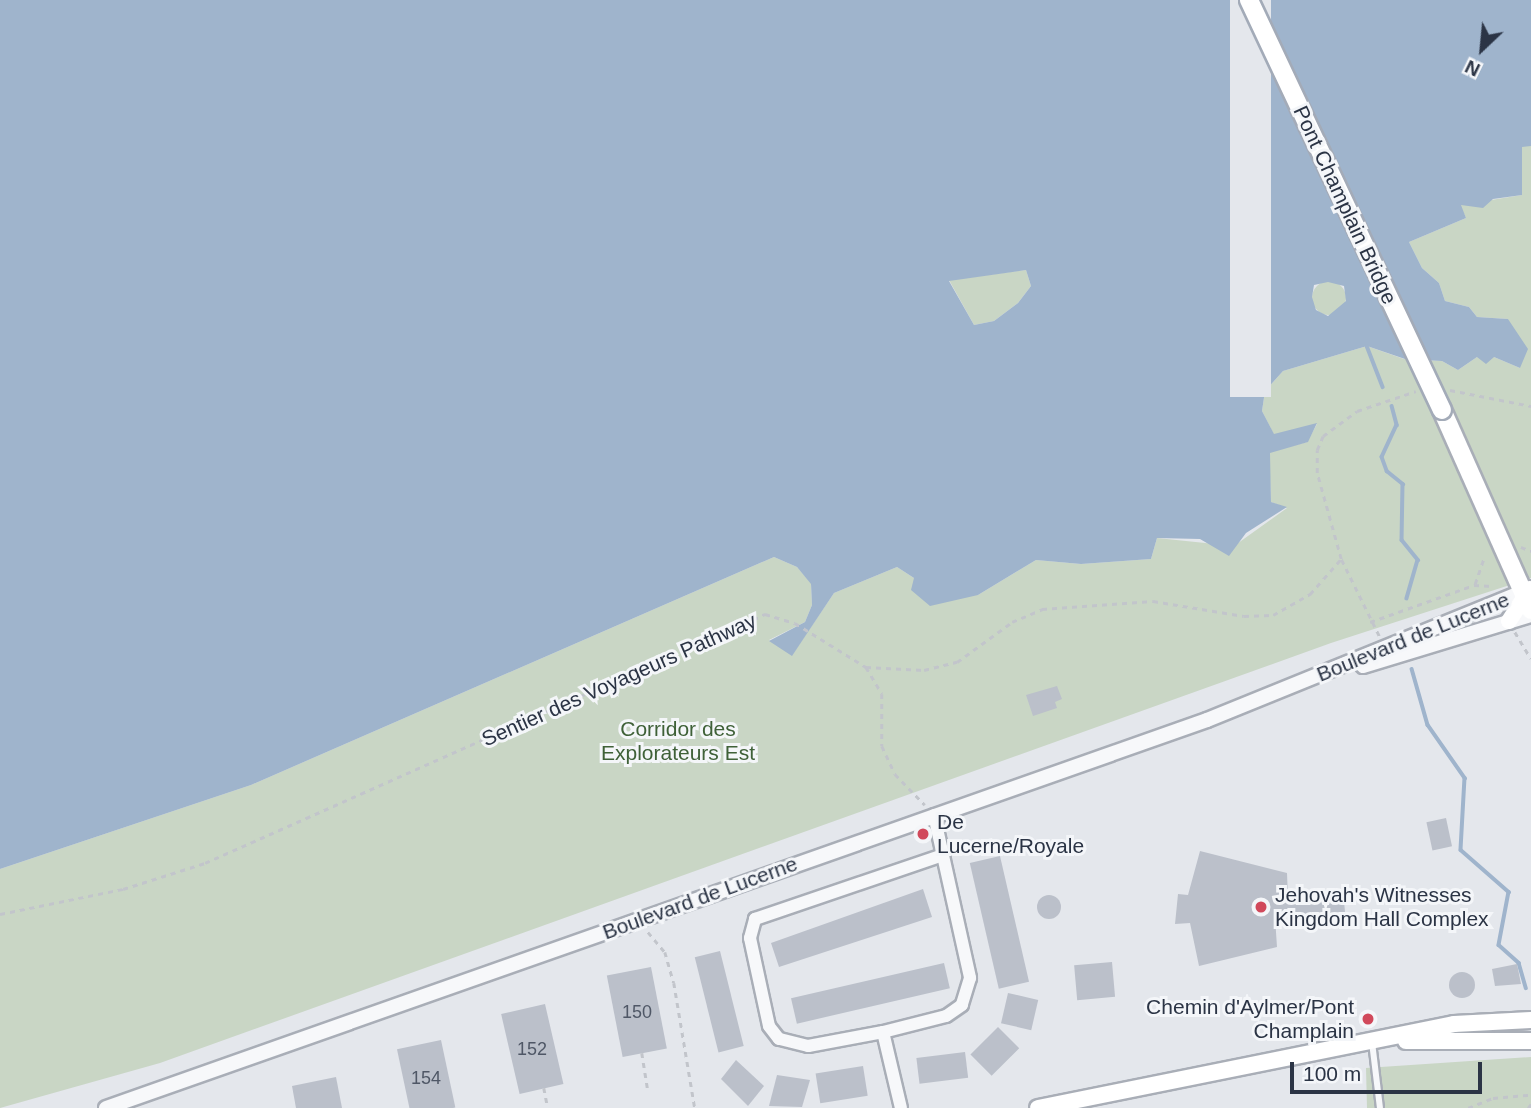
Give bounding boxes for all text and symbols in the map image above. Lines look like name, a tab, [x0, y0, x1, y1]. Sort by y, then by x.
north arrow	[1447, 14, 1517, 84]
text: N	[1462, 56, 1483, 81]
street label: Pont Champlain Bridge	[1288, 102, 1402, 308]
street label: Boulevard de Lucerne	[1313, 587, 1513, 687]
street label: Sentier des Voyageurs Pathway	[478, 608, 760, 752]
park label: Corridor des Explorateurs Est	[601, 716, 755, 766]
place label: De Lucerne/Royale	[937, 809, 1084, 859]
marker: De Lucerne/Royale	[915, 826, 931, 842]
street label: Boulevard de Lucerne	[599, 851, 801, 945]
place label: Jehovah's Witnesses Kingdom Hall Complex	[1275, 882, 1489, 932]
marker: Jehovah's Witnesses Kingdom Hall Complex	[1253, 899, 1269, 915]
place label: Chemin d'Aylmer/Pont Champlain	[1146, 994, 1354, 1044]
house number: 150	[622, 1001, 652, 1023]
marker: Chemin d'Aylmer/Pont Champlain	[1360, 1011, 1376, 1027]
house number: 152	[517, 1038, 547, 1060]
scale bar	[1293, 1048, 1486, 1092]
text: 100 m	[1303, 1062, 1361, 1085]
house number: 154	[411, 1067, 441, 1089]

